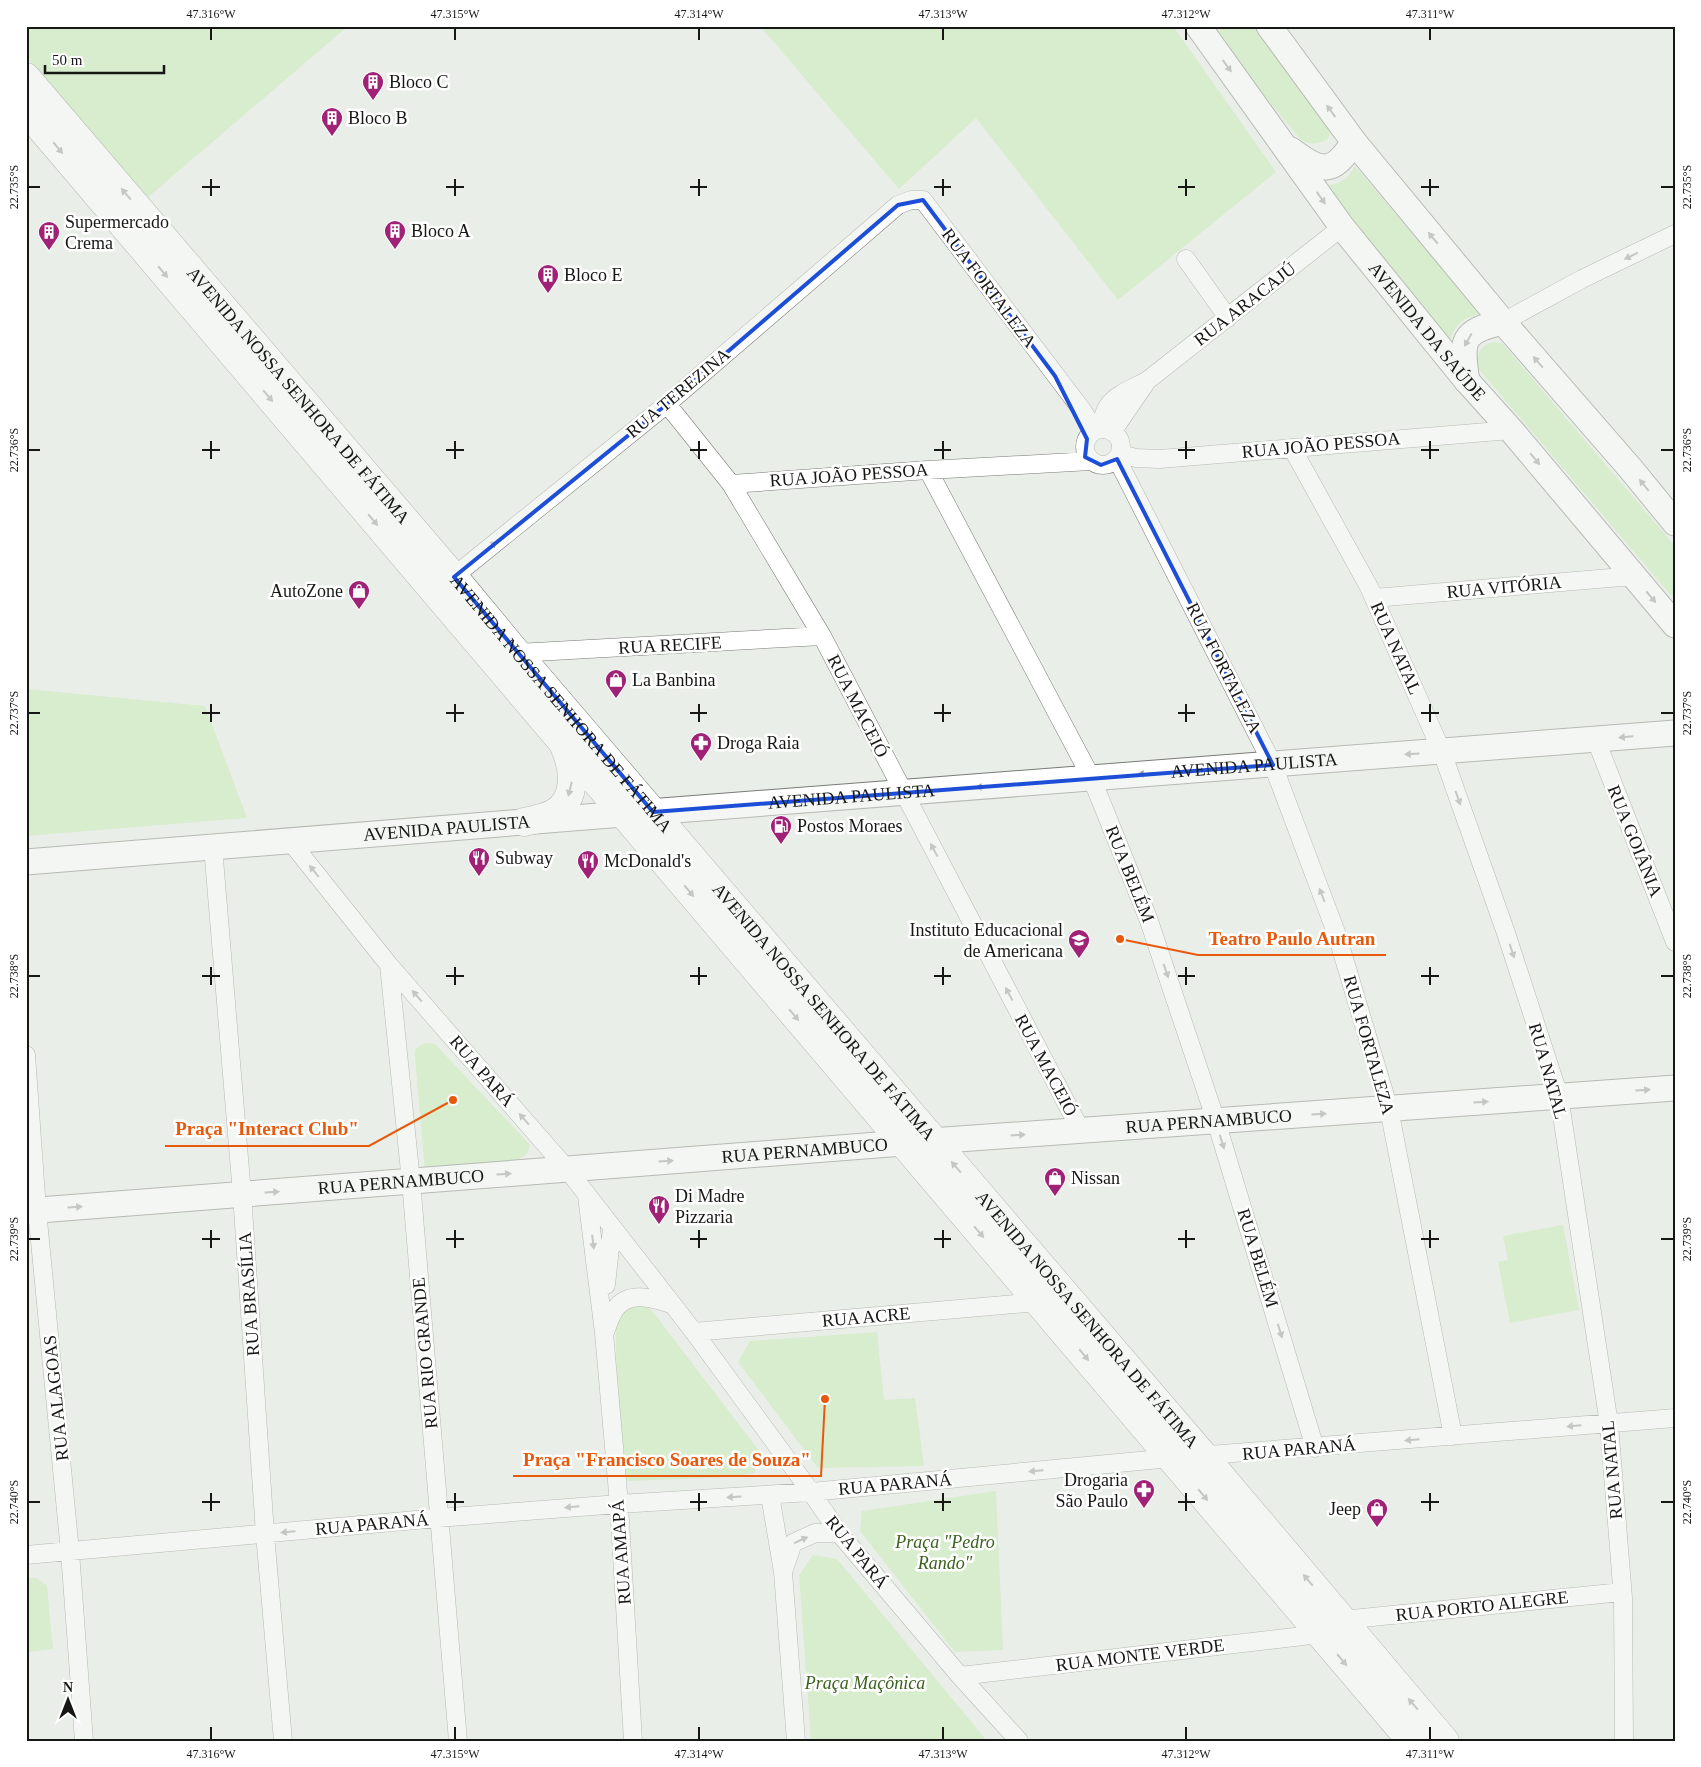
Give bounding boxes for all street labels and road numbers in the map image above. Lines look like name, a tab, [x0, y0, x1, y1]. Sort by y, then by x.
street label: RUA FORTALEZA	[938, 224, 1040, 352]
street label: RUA ARACAJÚ	[1190, 257, 1300, 350]
street label: AVENIDA DA SAÚDE	[1365, 258, 1490, 405]
street label: AVENIDA NOSSA SENHORA DE FÁTIMA	[183, 263, 414, 528]
street label: RUA TEREZINA	[622, 344, 734, 442]
street label: RUA JOÃO PESSOA	[1241, 427, 1401, 462]
street label: RUA JOÃO PESSOA	[769, 458, 929, 491]
street label: AVENIDA NOSSA SENHORA DE FÁTIMA	[446, 571, 676, 837]
street label: RUA VITÓRIA	[1446, 571, 1562, 602]
street label: RUA FORTALEZA	[1182, 599, 1266, 737]
street label: RUA NATAL	[1367, 599, 1425, 697]
street label: RUA RECIFE	[618, 632, 722, 658]
street label: RUA MACEIÓ	[824, 651, 893, 761]
street label: AVENIDA PAULISTA	[1170, 749, 1338, 782]
street label: AVENIDA PAULISTA	[767, 780, 935, 813]
street label: RUA GOIÂNIA	[1604, 782, 1667, 900]
street label: AVENIDA PAULISTA	[363, 812, 531, 845]
street label: RUA BELÉM	[1102, 822, 1159, 925]
street label: AVENIDA NOSSA SENHORA DE FÁTIMA	[708, 879, 939, 1144]
street label: RUA FORTALEZA	[1340, 973, 1398, 1117]
street label: RUA MACEIÓ	[1011, 1010, 1082, 1119]
street label: RUA NATAL	[1525, 1021, 1571, 1121]
street label: RUA PARÁ	[446, 1031, 519, 1111]
street label: RUA PERNAMBUCO	[1125, 1105, 1292, 1137]
street label: RUA PERNAMBUCO	[721, 1134, 888, 1167]
street label: RUA PERNAMBUCO	[317, 1166, 485, 1198]
street label: AVENIDA NOSSA SENHORA DE FÁTIMA	[972, 1187, 1203, 1452]
street label: RUA BELÉM	[1233, 1206, 1284, 1310]
street label: RUA BRASÍLIA	[234, 1231, 263, 1357]
street label: RUA RIO GRANDE	[408, 1276, 442, 1430]
street label: RUA ACRE	[821, 1303, 911, 1331]
street label: RUA ALAGOAS	[39, 1334, 73, 1462]
street label: RUA NATAL	[1598, 1420, 1626, 1520]
street label: RUA PARANÁ	[1241, 1433, 1357, 1464]
street label: RUA PARANÁ	[837, 1468, 953, 1499]
street label: RUA AMAPÁ	[606, 1499, 635, 1605]
street label: RUA PARANÁ	[314, 1508, 430, 1539]
street label: RUA PARÁ	[822, 1511, 893, 1592]
street label: RUA PORTO ALEGRE	[1395, 1587, 1569, 1625]
street label: RUA MONTE VERDE	[1055, 1635, 1225, 1675]

